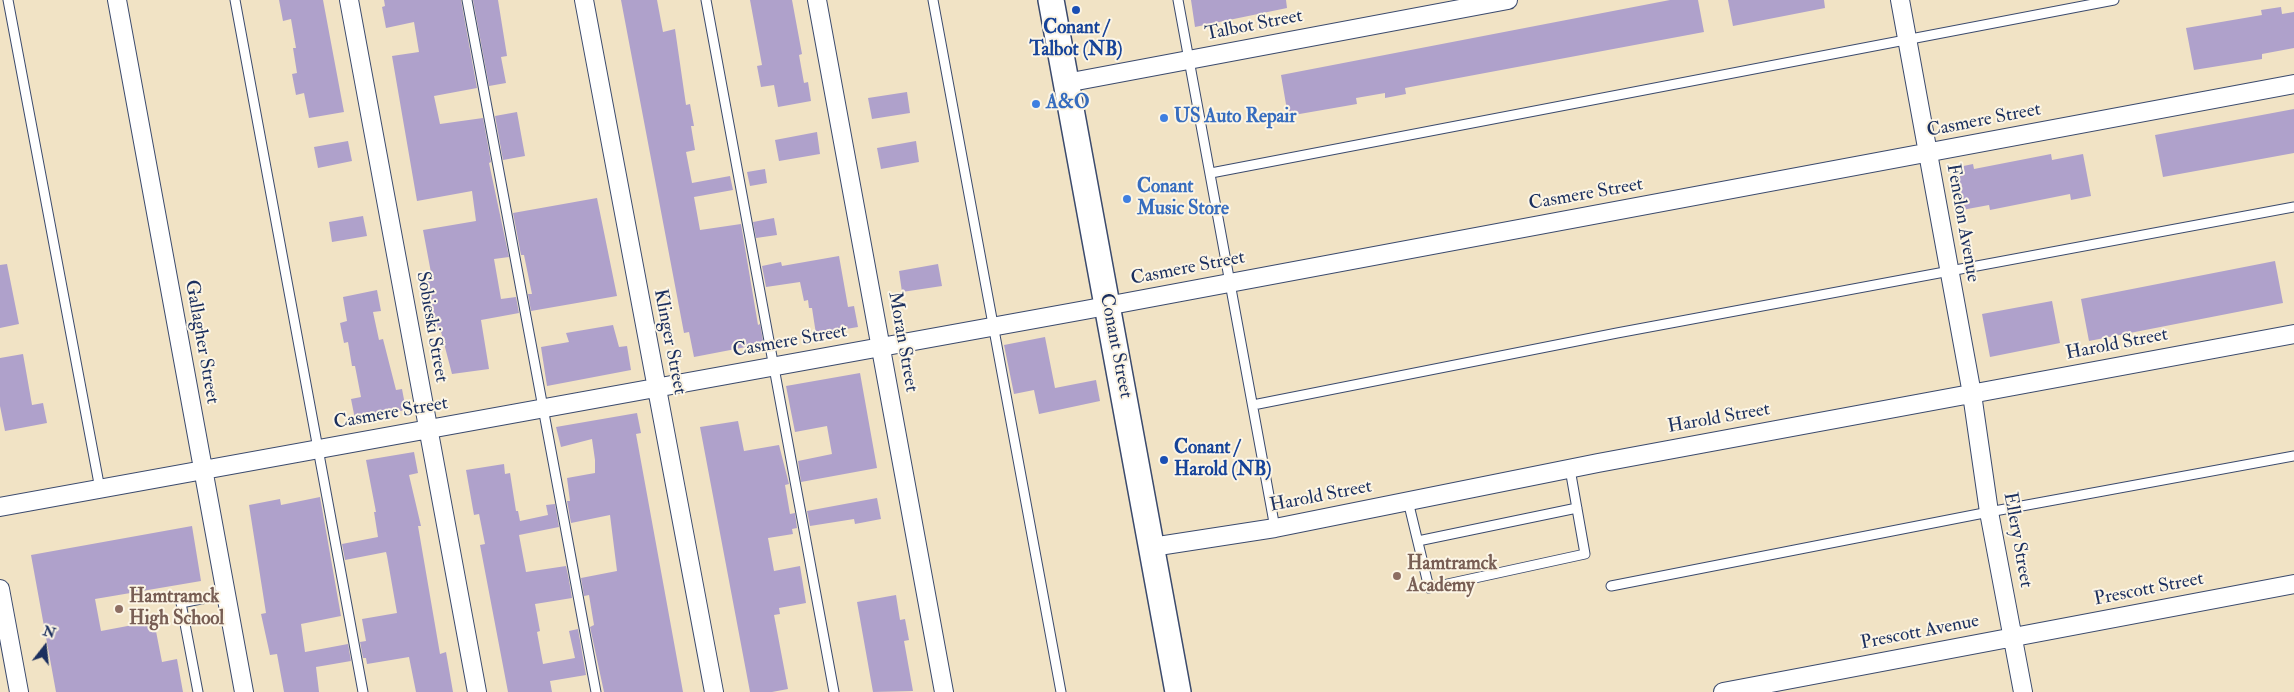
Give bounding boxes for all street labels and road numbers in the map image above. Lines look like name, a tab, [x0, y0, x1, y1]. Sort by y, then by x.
street label: Talbot Street	[1203, 5, 1305, 47]
street label: Casmere Street	[1925, 99, 2043, 143]
street label: Fenelon Avenue	[1940, 162, 1984, 284]
street label: Casmere Street	[1527, 174, 1645, 216]
street label: Casmere Street	[1129, 247, 1247, 291]
street label: Sobieski Street	[410, 270, 452, 384]
street label: Gallagher Street	[179, 278, 223, 406]
street label: Klinger Street	[648, 287, 690, 397]
street label: Moran Street	[882, 290, 922, 394]
street label: Conant Street	[1094, 292, 1136, 400]
street label: Casmere Street	[731, 321, 849, 363]
street label: Harold Street	[2064, 324, 2170, 366]
street label: Casmere Street	[332, 393, 450, 435]
street label: Harold Street	[1666, 399, 1772, 439]
street label: Harold Street	[1268, 476, 1374, 518]
street label: Ellery Street	[1997, 490, 2037, 590]
street label: Prescott Street	[2092, 568, 2206, 612]
street label: Prescott Avenue	[1859, 610, 1981, 656]

